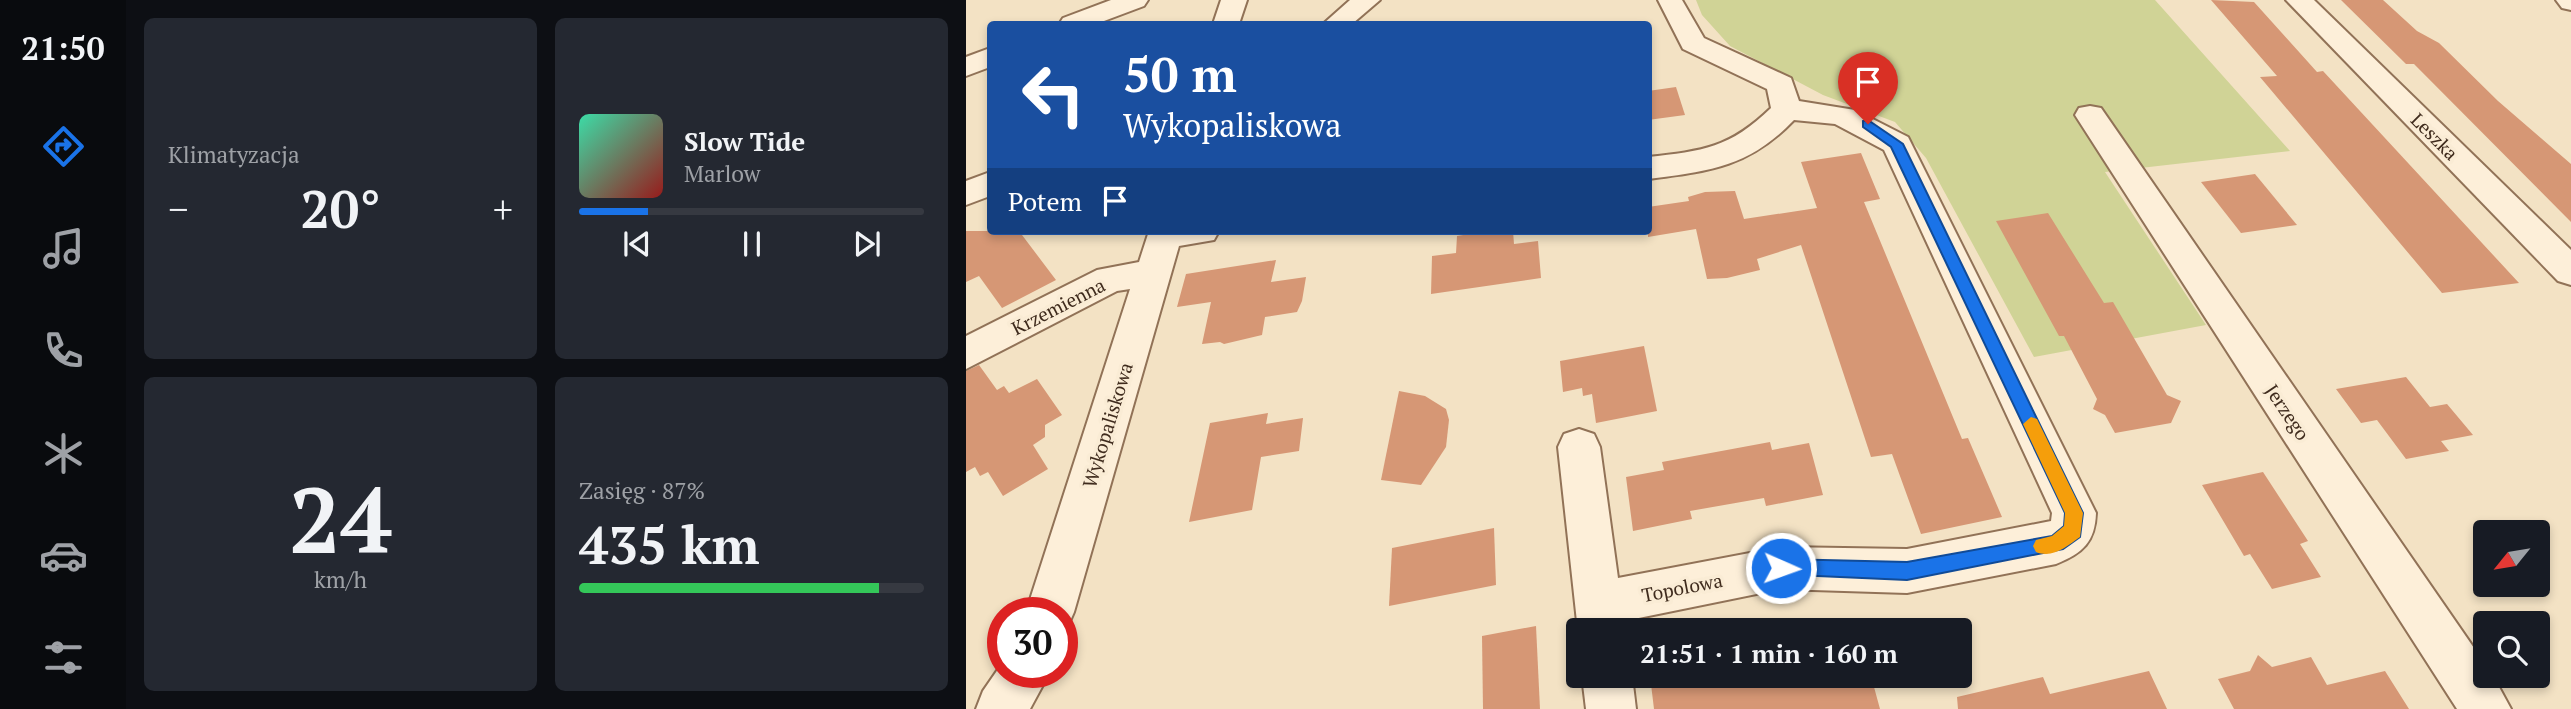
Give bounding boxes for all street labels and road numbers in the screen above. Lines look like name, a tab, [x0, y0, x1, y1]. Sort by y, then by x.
street label: Leszka	[2406, 107, 2464, 165]
street label: Krzemienna	[1007, 272, 1109, 340]
street label: Wykopaliskowa	[1076, 359, 1138, 491]
street label: Jerzego	[2260, 379, 2316, 445]
street label: Topolowa	[1639, 567, 1725, 607]

